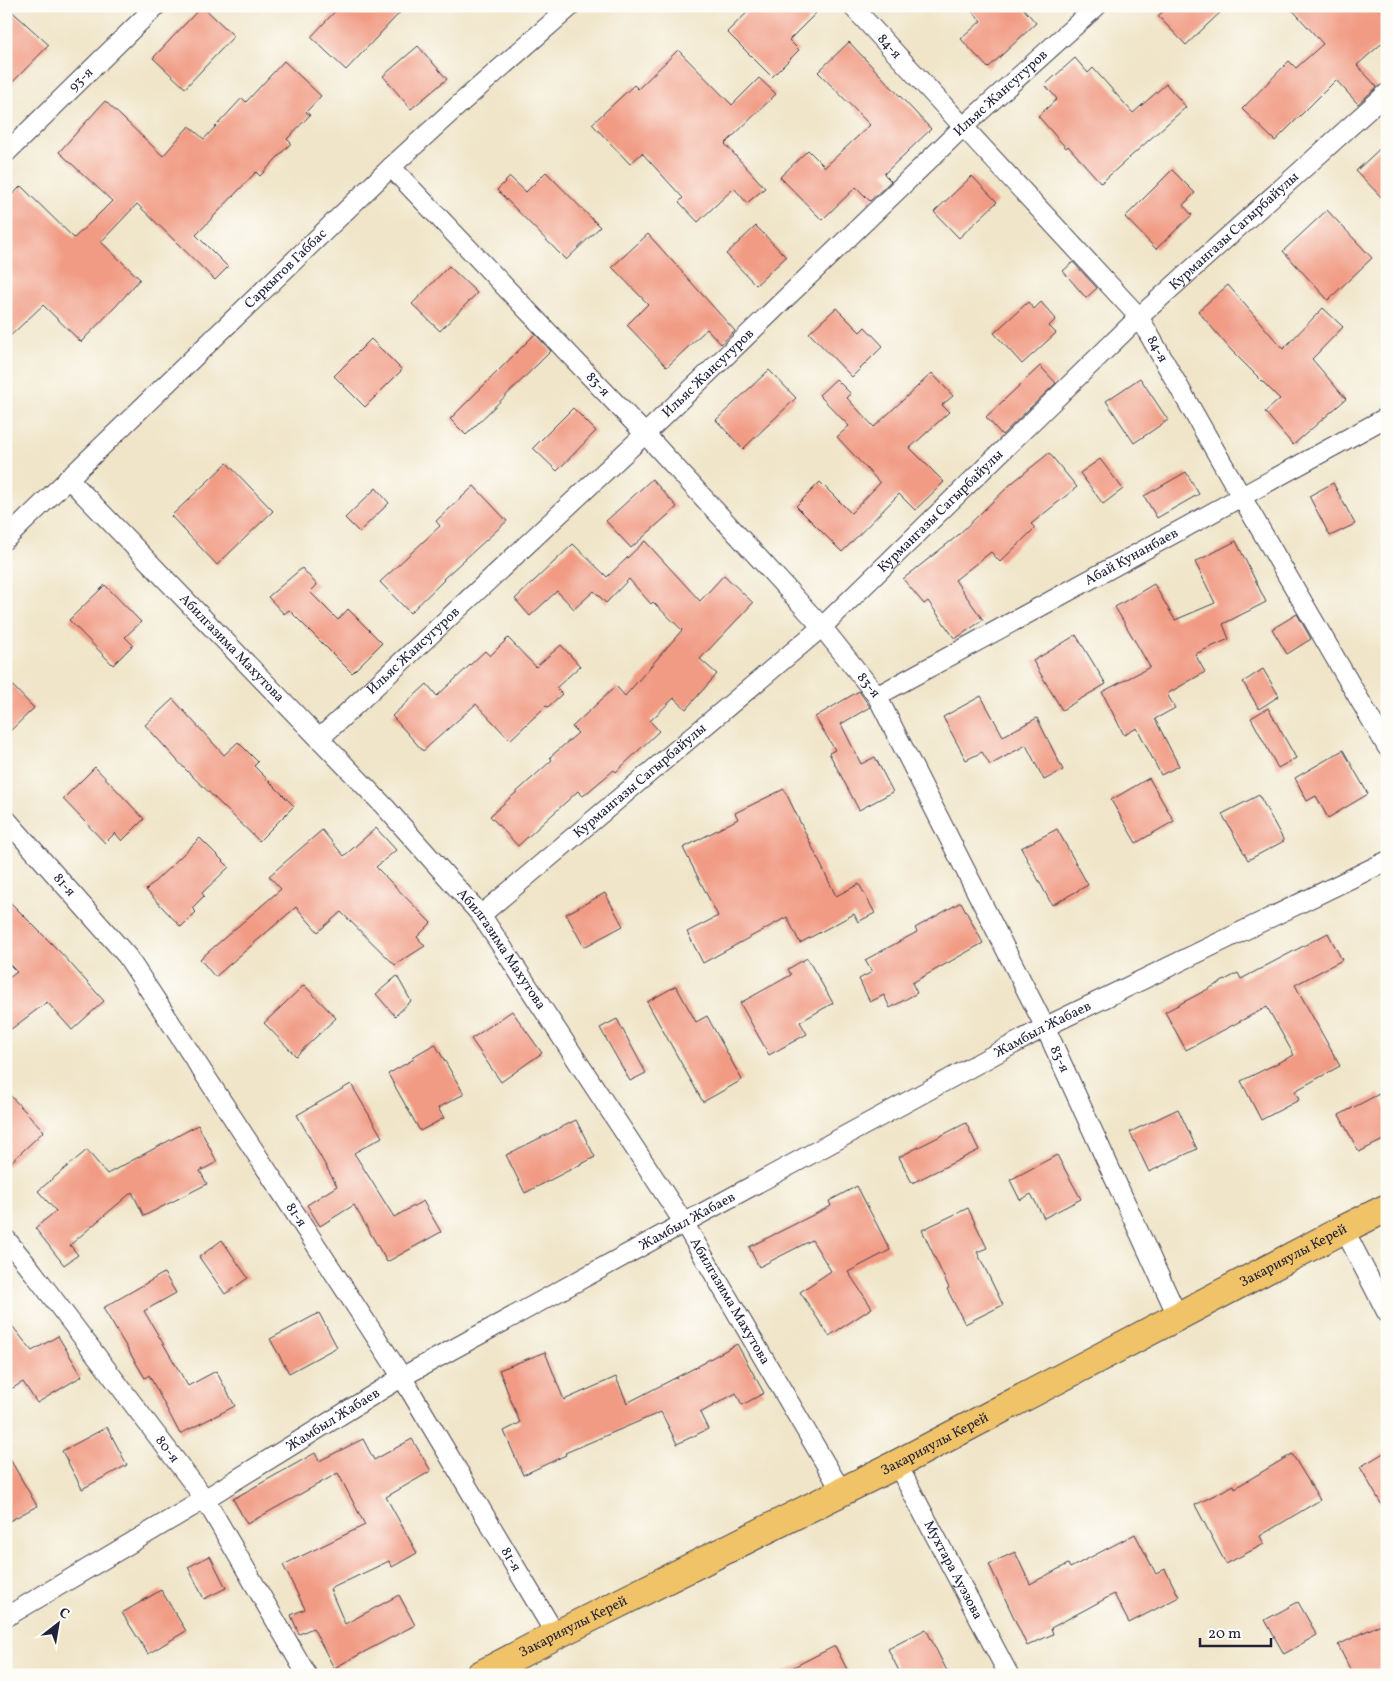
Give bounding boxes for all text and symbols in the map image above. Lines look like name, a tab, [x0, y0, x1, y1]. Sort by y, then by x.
street label: 84-я	[873, 30, 906, 63]
street label: Ильяс Жансугуров	[949, 46, 1052, 141]
street label: 93-я	[65, 63, 97, 96]
street label: Курмангазы Сагырбайулы	[1165, 167, 1303, 295]
street label: Саркытов Габбас	[240, 225, 331, 313]
street label: Ильяс Жансугуров	[658, 324, 758, 422]
street label: 84-я	[1142, 332, 1172, 366]
street label: 83-я	[581, 368, 614, 401]
street label: Курмангазы Сагырбайулы	[874, 445, 1007, 577]
street label: Абай Кунанбаев	[1081, 524, 1182, 590]
street label: Абилгазима Махутова	[175, 590, 289, 706]
street label: Ильяс Жансугуров	[363, 603, 464, 699]
street label: 83-я	[853, 669, 884, 702]
street label: Курмангазы Сагырбайулы	[569, 719, 711, 842]
street label: 81-я	[49, 869, 80, 901]
street label: Абилгазима Махутова	[452, 885, 550, 1013]
street label: Жамбыл Жабаев	[991, 997, 1094, 1062]
street label: 83-я	[1045, 1043, 1074, 1075]
street label: Жамбыл Жабаев	[636, 1187, 739, 1255]
street label: 81-я	[281, 1199, 311, 1231]
street label: Закарияулы Керей	[1236, 1219, 1351, 1292]
street label: Абилгазима Махутова	[685, 1234, 775, 1368]
street label: Жамбыл Жабаев	[283, 1384, 383, 1456]
street label: Закарияулы Керей	[878, 1408, 992, 1480]
street label: 80-я	[151, 1432, 184, 1467]
street label: Мухтара Ауэзова	[919, 1517, 987, 1623]
street label: 81-я	[496, 1544, 525, 1575]
street label: Закарияулы Керей	[516, 1591, 631, 1662]
north arrow	[32, 1598, 82, 1648]
text: С	[55, 1604, 73, 1625]
scale bar	[1200, 1616, 1272, 1648]
text: 20 m	[1208, 1624, 1241, 1645]

